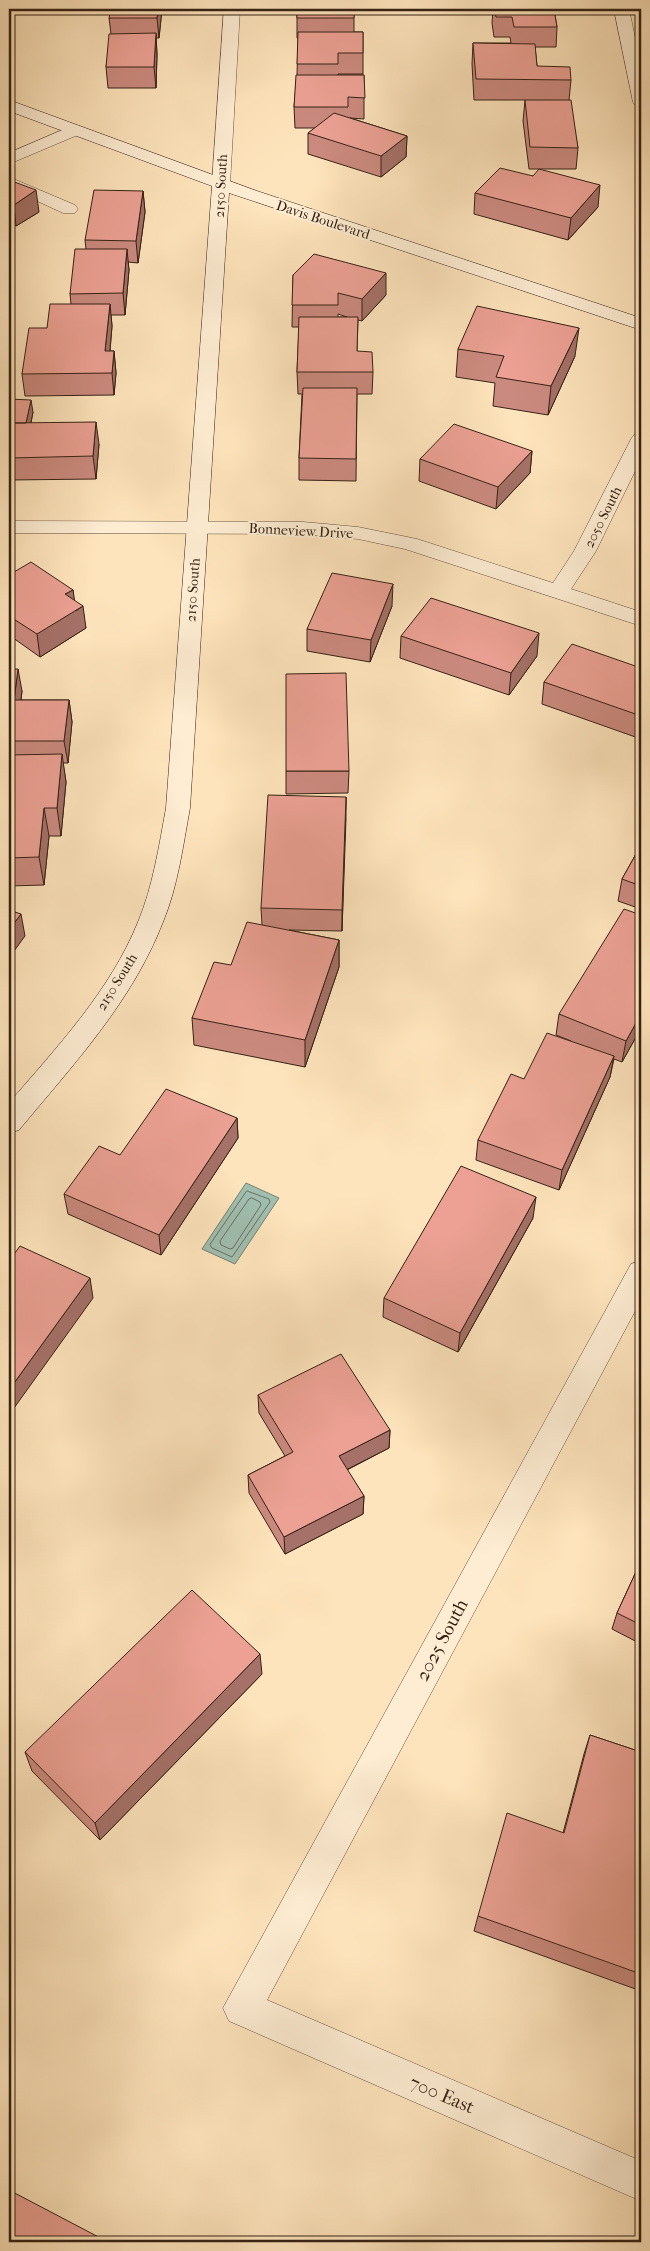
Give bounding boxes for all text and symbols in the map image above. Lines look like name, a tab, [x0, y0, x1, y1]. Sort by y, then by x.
street label: 2150 South	[211, 154, 231, 218]
street label: Davis Boulevard	[274, 197, 372, 243]
street label: 2050 South	[580, 483, 626, 551]
street label: Bonneview Drive	[248, 520, 354, 542]
street label: 2150 South	[182, 557, 204, 622]
street label: 2150 South	[93, 950, 141, 1014]
street label: 2025 South	[411, 1595, 473, 1685]
street label: 700 East	[406, 2072, 478, 2119]

